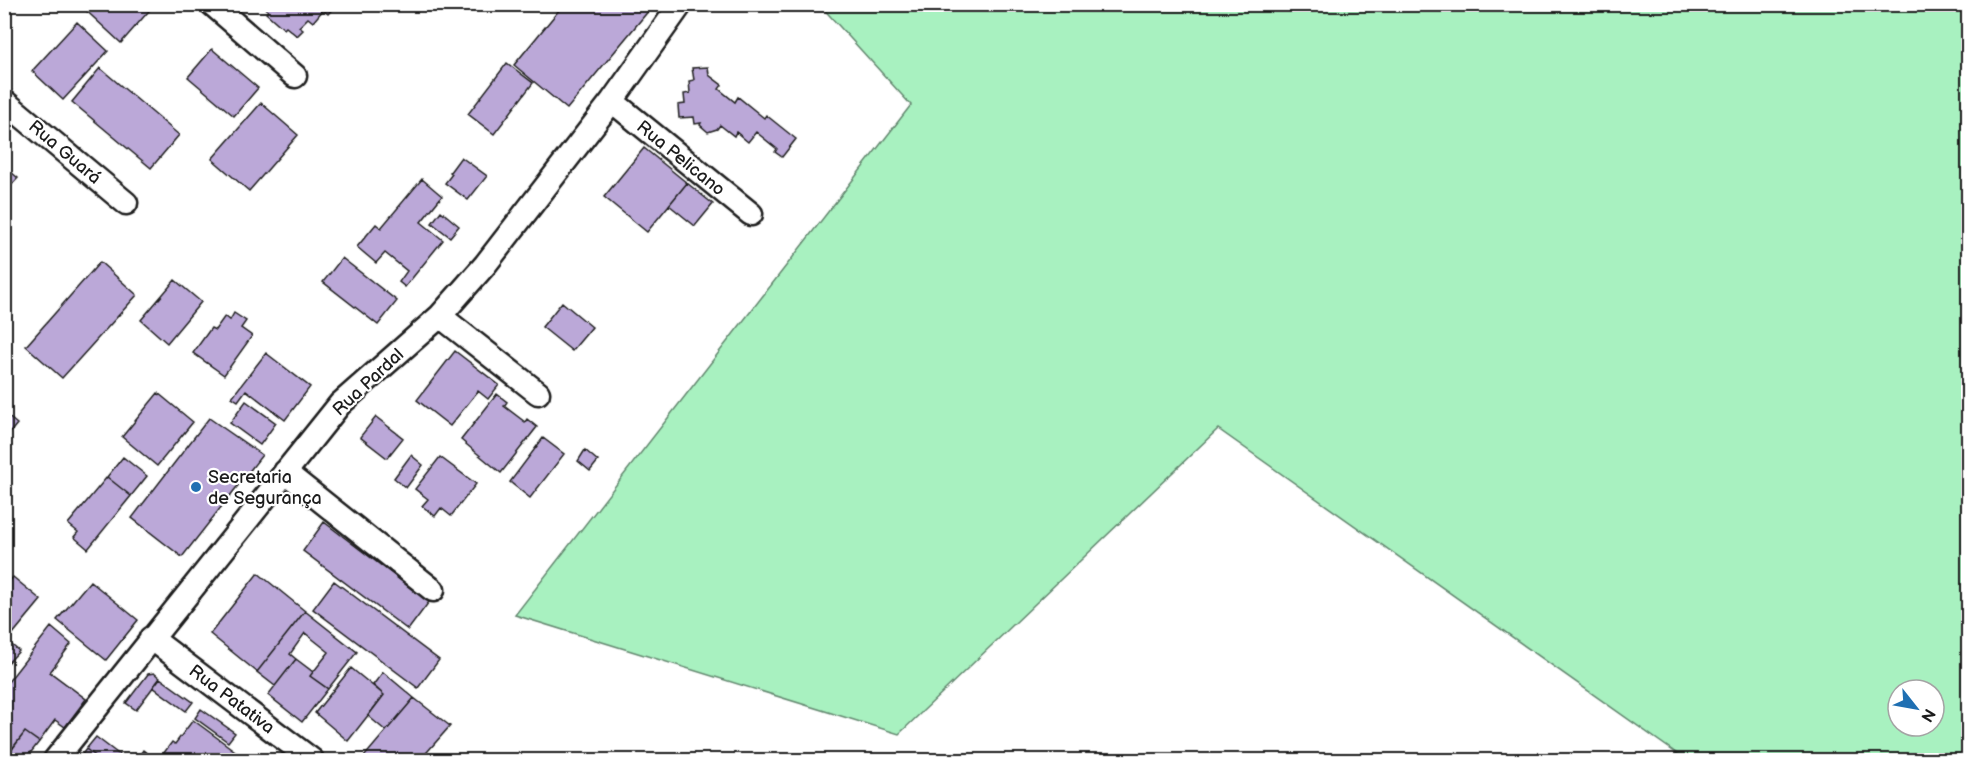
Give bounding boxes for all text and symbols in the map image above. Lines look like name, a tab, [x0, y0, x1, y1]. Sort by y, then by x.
street label: Rua Guará	[24, 116, 105, 189]
street label: Rua Pelicano	[632, 116, 729, 200]
street label: Rua Pardal	[329, 344, 408, 421]
place label: Secretaria de Segurança	[208, 467, 322, 509]
marker: Secretaria de Segurança	[189, 480, 203, 494]
street label: Rua Patativa	[185, 660, 279, 738]
north arrow	[1886, 678, 1946, 738]
text: N	[1916, 705, 1939, 725]

